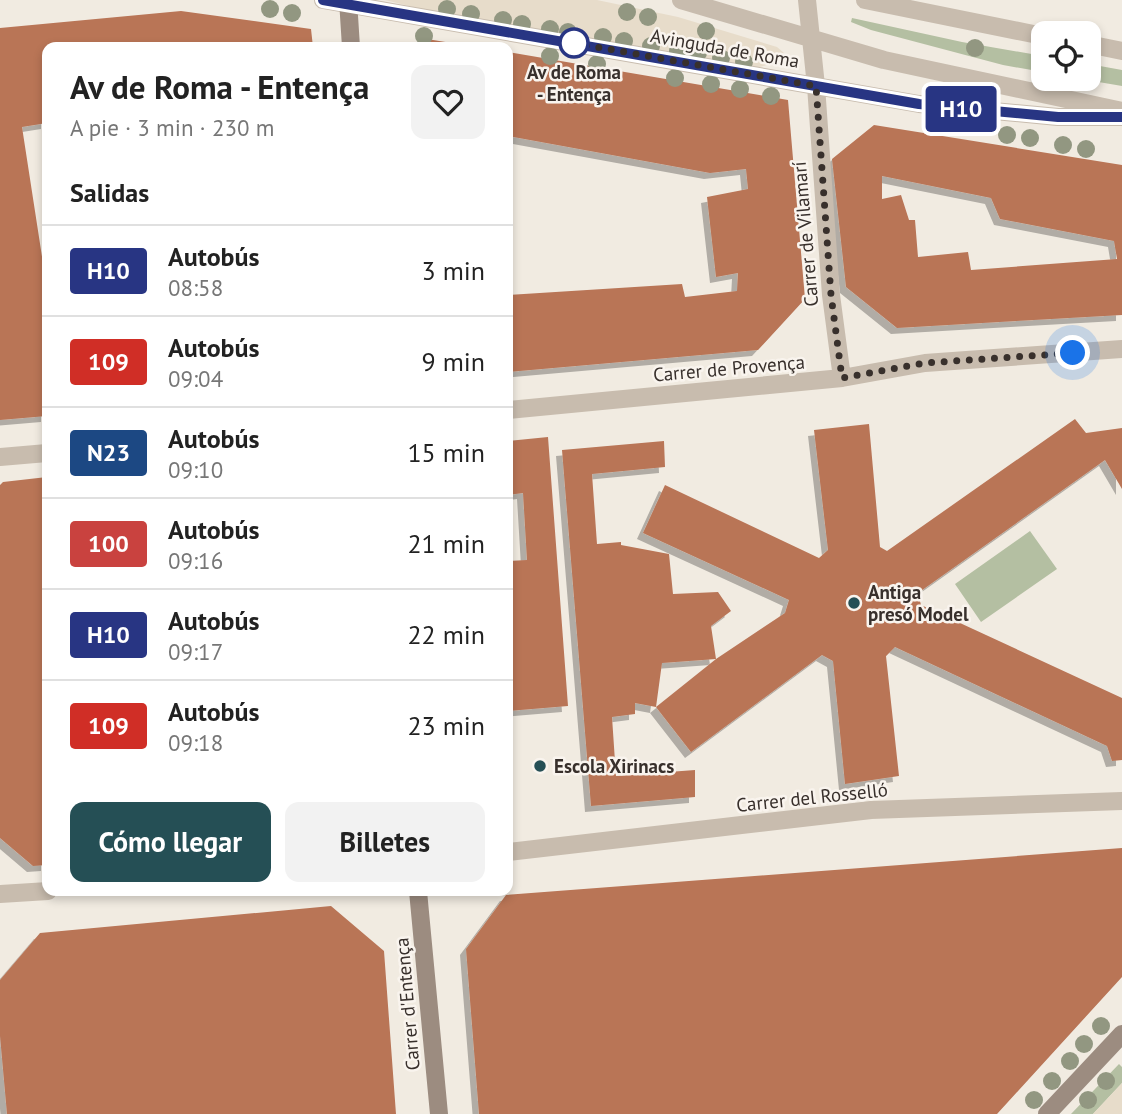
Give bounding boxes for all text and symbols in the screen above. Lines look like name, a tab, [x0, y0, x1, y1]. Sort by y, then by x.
map controls	[1031, 21, 1101, 91]
button: locate	[1031, 21, 1101, 91]
street label: Avinguda de Roma	[649, 23, 801, 73]
marker: Av de Roma - Entença	[559, 28, 589, 58]
place label: Av de Roma - Entença	[527, 60, 621, 106]
text: Av de Roma - Entença	[70, 65, 369, 108]
button: heart	[411, 65, 485, 139]
line badge: H10	[921, 86, 1001, 132]
text: H10	[940, 93, 982, 124]
text: A pie · 3 min · 230 m	[70, 113, 274, 142]
street label: Carrer de Vilamarí	[787, 160, 823, 308]
text: Salidas	[70, 176, 149, 209]
text: Autobús	[168, 240, 260, 273]
text: 3 min	[422, 254, 485, 287]
text: H10	[87, 255, 130, 286]
text: 08:58	[168, 273, 223, 302]
text: Autobús	[168, 331, 260, 364]
your location	[1055, 335, 1090, 370]
text: 9 min	[422, 345, 485, 378]
text: 109	[88, 346, 129, 377]
street label: Carrer de Provença	[652, 349, 806, 387]
text: 09:04	[168, 364, 223, 393]
text: Autobús	[168, 422, 260, 455]
text: 15 min	[407, 436, 485, 469]
text: N23	[87, 437, 130, 468]
text: 09:10	[168, 455, 223, 484]
text: Autobús	[168, 513, 260, 546]
text: 21 min	[407, 527, 485, 560]
text: 100	[88, 528, 129, 559]
text: 09:16	[168, 546, 223, 575]
place label: Antiga presó Model	[868, 580, 969, 626]
marker: Antiga presó Model	[846, 595, 862, 611]
text: Autobús	[168, 604, 260, 637]
text: 22 min	[407, 618, 485, 651]
text: H10	[87, 619, 130, 650]
text: 09:17	[168, 637, 223, 666]
text: Autobús	[168, 695, 260, 728]
text: 23 min	[407, 709, 485, 742]
text: 109	[88, 710, 129, 741]
text: 09:18	[168, 728, 223, 757]
place label: Escola Xirinacs	[554, 754, 674, 778]
marker: Escola Xirinacs	[532, 758, 548, 774]
street label: Carrer del Rosselló	[735, 777, 889, 817]
button: Cómo llegar	[70, 802, 271, 882]
button: Billetes	[285, 802, 485, 882]
street label: Carrer d'Entença	[389, 937, 425, 1071]

